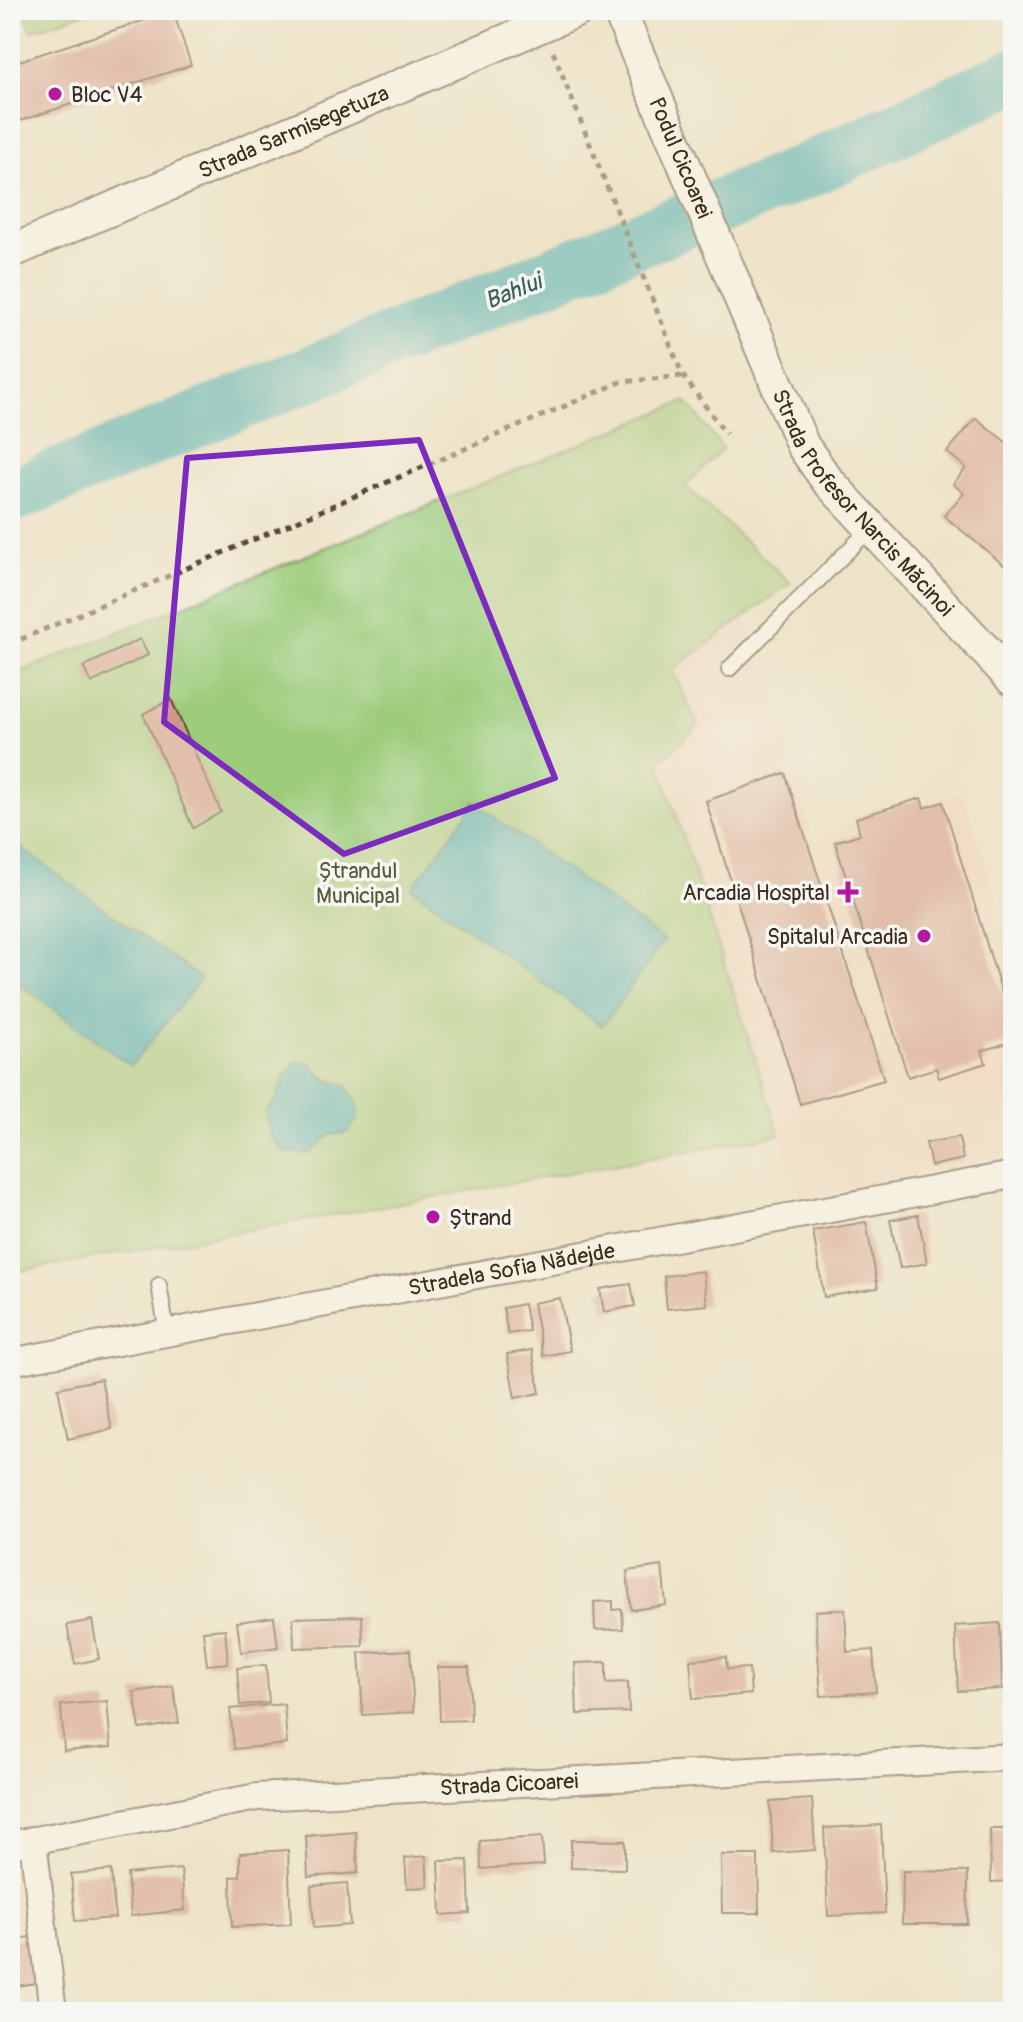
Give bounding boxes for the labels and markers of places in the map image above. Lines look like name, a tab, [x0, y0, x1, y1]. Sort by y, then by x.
place label: Bloc V4	[71, 81, 143, 109]
marker: Bloc V4	[46, 85, 64, 103]
place label: Arcadia Hospital	[683, 879, 830, 907]
marker: Arcadia Hospital	[837, 881, 859, 903]
place label: Spitalul Arcadia	[767, 923, 908, 951]
marker: Spitalul Arcadia	[915, 927, 933, 945]
place label: Ștrand	[449, 1204, 512, 1232]
marker: Ștrand	[424, 1208, 442, 1226]

